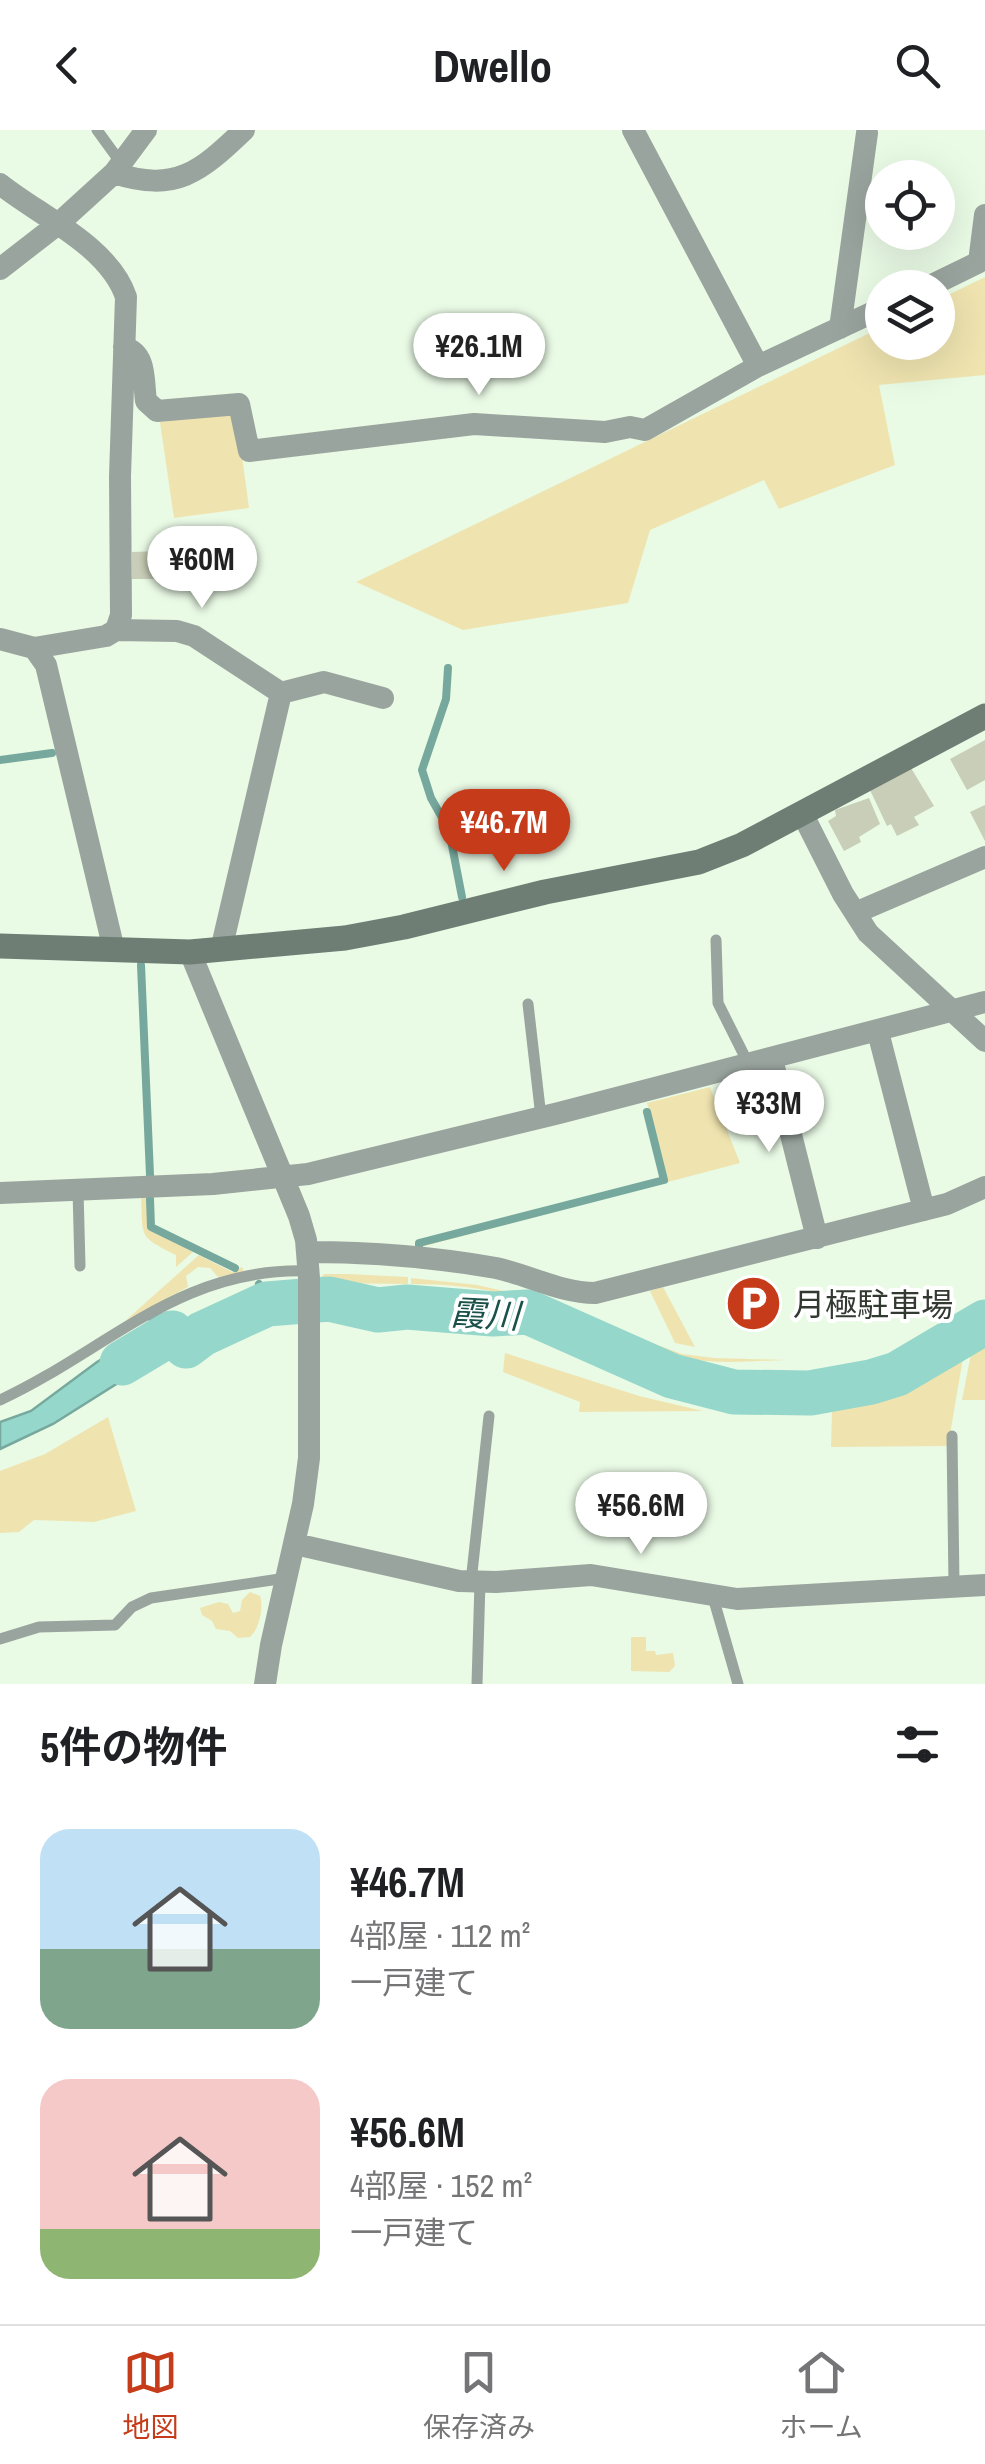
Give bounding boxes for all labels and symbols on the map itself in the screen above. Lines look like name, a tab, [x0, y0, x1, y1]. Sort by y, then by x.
pin: ¥26.1M	[398, 313, 560, 398]
pin: ¥60M	[143, 526, 261, 611]
pin: ¥46.7M	[423, 789, 585, 874]
pin: ¥33M	[710, 1070, 828, 1155]
parking icon: 月極駐車場	[724, 1274, 784, 1334]
place label: 月極駐車場	[793, 1283, 953, 1326]
water label: 霞川	[449, 1289, 525, 1340]
pin: ¥56.6M	[560, 1472, 722, 1557]

